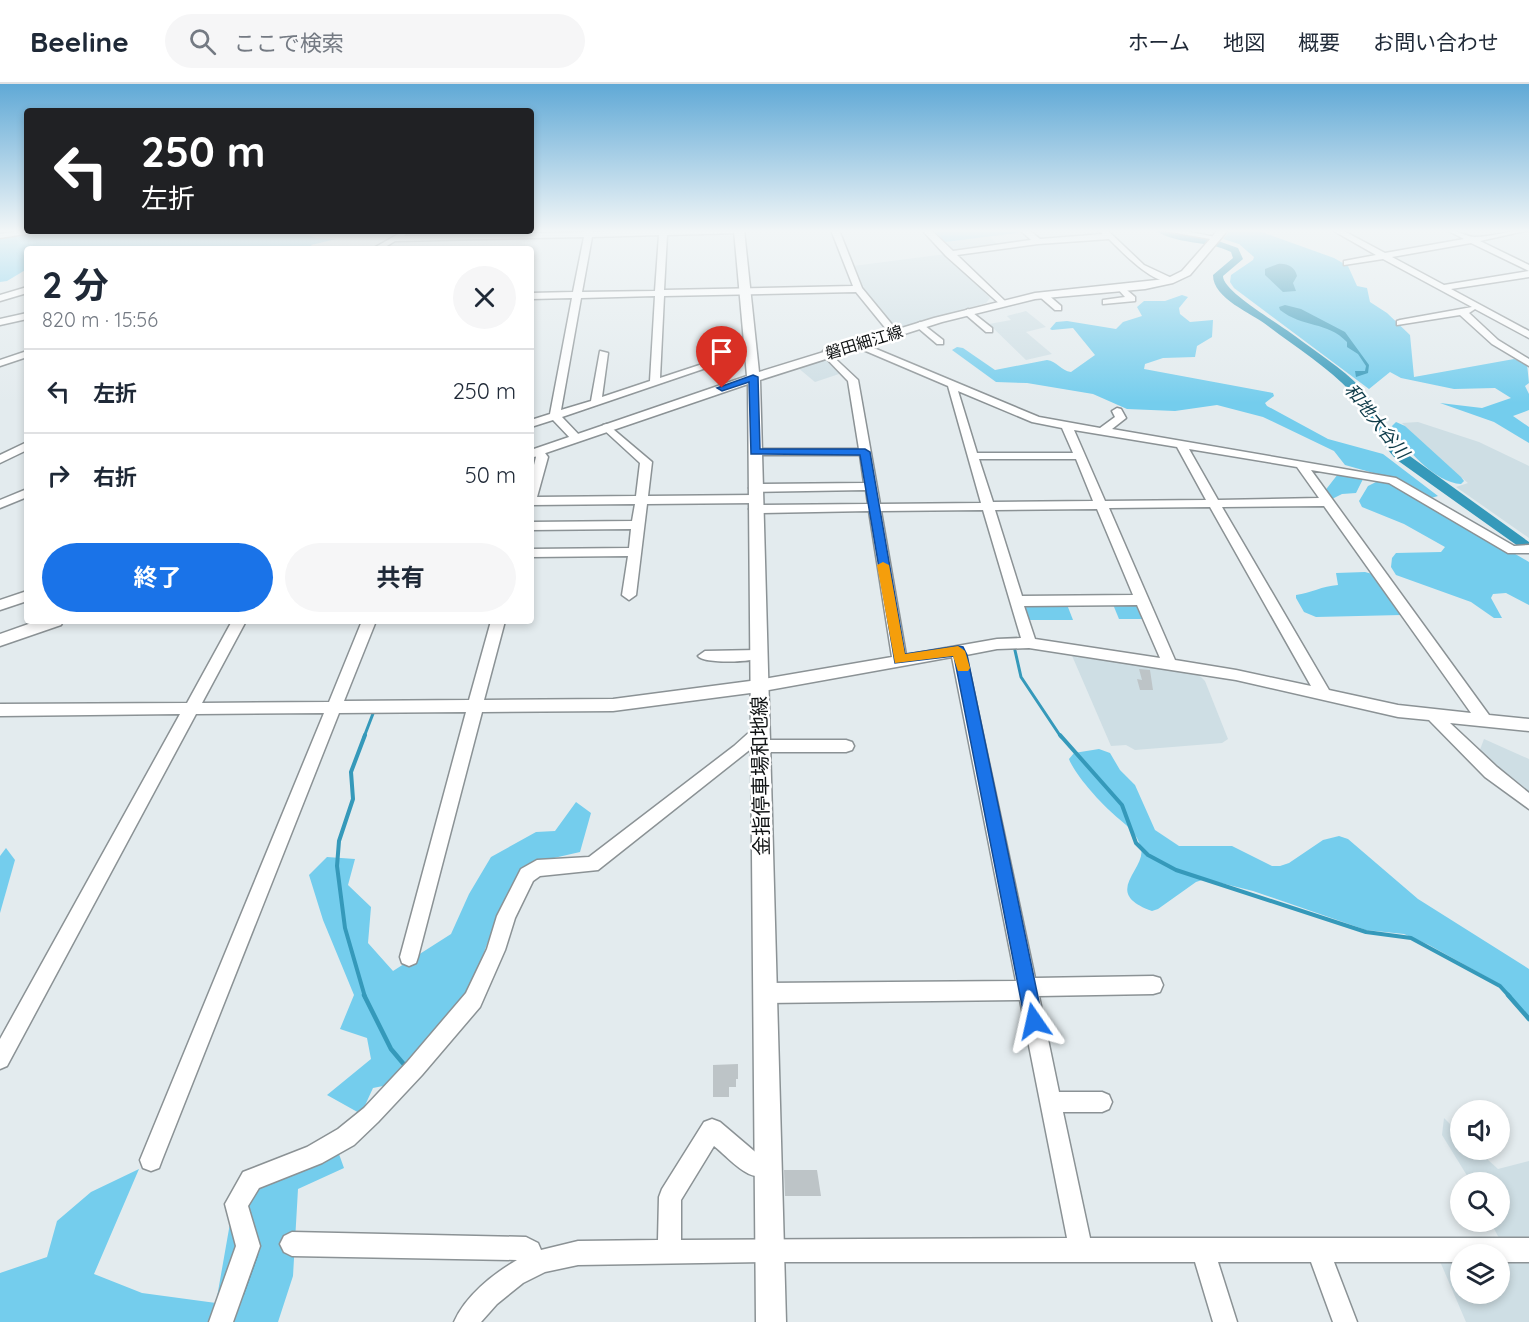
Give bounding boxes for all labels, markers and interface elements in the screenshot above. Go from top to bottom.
search box [165,14,585,68]
text: Beeline [30,24,129,59]
icon: search [186,25,219,58]
text: ここで検索 [234,29,344,57]
text: ホーム [1128,29,1190,55]
text: 地図 [1223,29,1265,55]
text: 概要 [1298,29,1340,55]
text: お問い合わせ [1373,29,1499,55]
text: 250 m [141,125,265,178]
icon: left [42,132,120,210]
text: 左折 [141,181,195,215]
text: 2 分 [42,262,109,307]
button: close [453,266,516,329]
text: 820 m · 15:56 [42,307,158,332]
street label: 磐田細江線 [823,321,905,363]
pin [696,326,747,388]
icon: arrive [705,335,738,368]
icon: left [42,375,75,408]
text: 250 m [453,377,516,405]
text: 左折 [93,379,137,407]
water label: 和地大谷川 [1340,379,1416,465]
icon: right [42,459,75,492]
text: 50 m [465,461,516,489]
text: 右折 [93,463,137,491]
button: 終了 [42,543,273,612]
button: 共有 [285,543,516,612]
street label: 金指停車場和地線 [746,696,774,856]
position arrow [1002,989,1066,1053]
map controls [1450,1100,1510,1304]
button: sound [1450,1100,1510,1160]
button: search [1450,1172,1510,1232]
button: layers [1450,1244,1510,1304]

